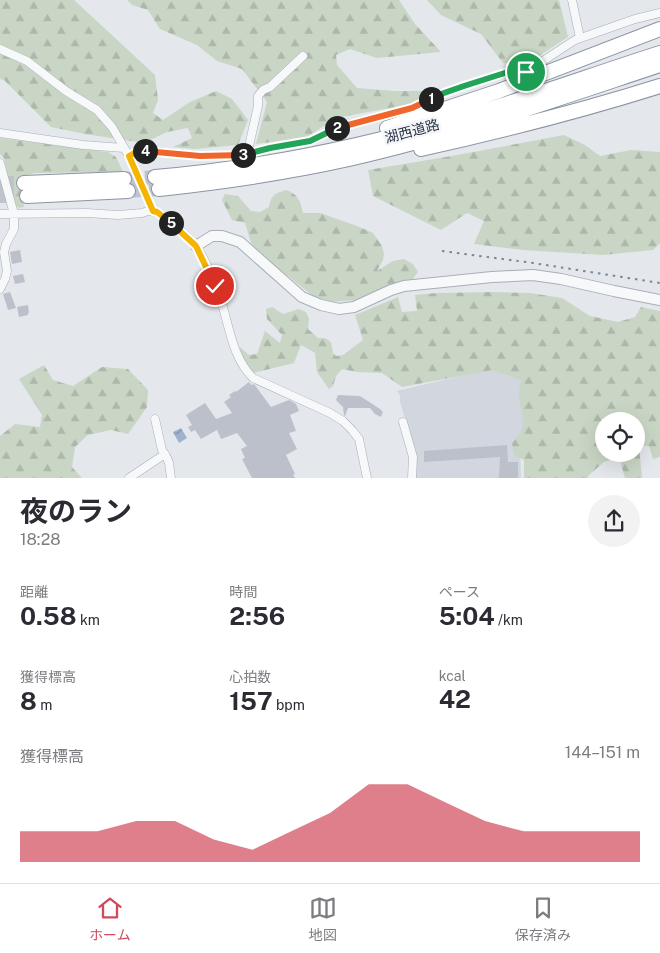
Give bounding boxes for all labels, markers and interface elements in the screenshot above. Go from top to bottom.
pin [505,51,547,93]
icon: arrive [512,58,540,86]
pin: 1 [418,86,444,112]
text: 1 [429,91,435,107]
pin: 2 [324,116,350,140]
street label: 湖西道路 [383,116,441,146]
text: 2 [333,120,342,136]
pin: 4 [132,138,158,164]
pin: 3 [230,142,256,168]
text: 4 [141,143,150,159]
text: 3 [239,147,248,163]
pin: 5 [158,210,184,236]
text: 5 [167,215,176,231]
pin [194,265,236,307]
icon: check [201,272,229,300]
map controls [595,412,645,462]
button: locate [595,412,645,462]
text: 夜のラン [20,494,132,527]
button: share [588,495,640,547]
text: 18:28 [20,530,61,549]
text: 距離 [20,584,48,600]
text: 時間 [229,584,257,600]
text: ペース [439,584,480,600]
text: 0.58 [20,601,77,631]
text: 2:56 [229,601,285,631]
text: 5:04 [439,601,495,631]
text: km [77,612,100,628]
text: /km [495,612,523,628]
text: kcal [439,668,466,684]
text: 獲得標高 [20,669,76,685]
text: 心拍数 [229,669,271,685]
text: 42 [439,684,471,714]
text: 8 [20,686,37,716]
text: 157 [229,686,273,716]
text: m [37,697,52,713]
text: bpm [273,697,305,713]
text: 144–151 m [565,743,640,762]
text: 獲得標高 [20,747,84,766]
tab: ホーム [89,894,131,944]
tab: 地図 [309,894,337,944]
tab: 保存済み [515,894,571,944]

